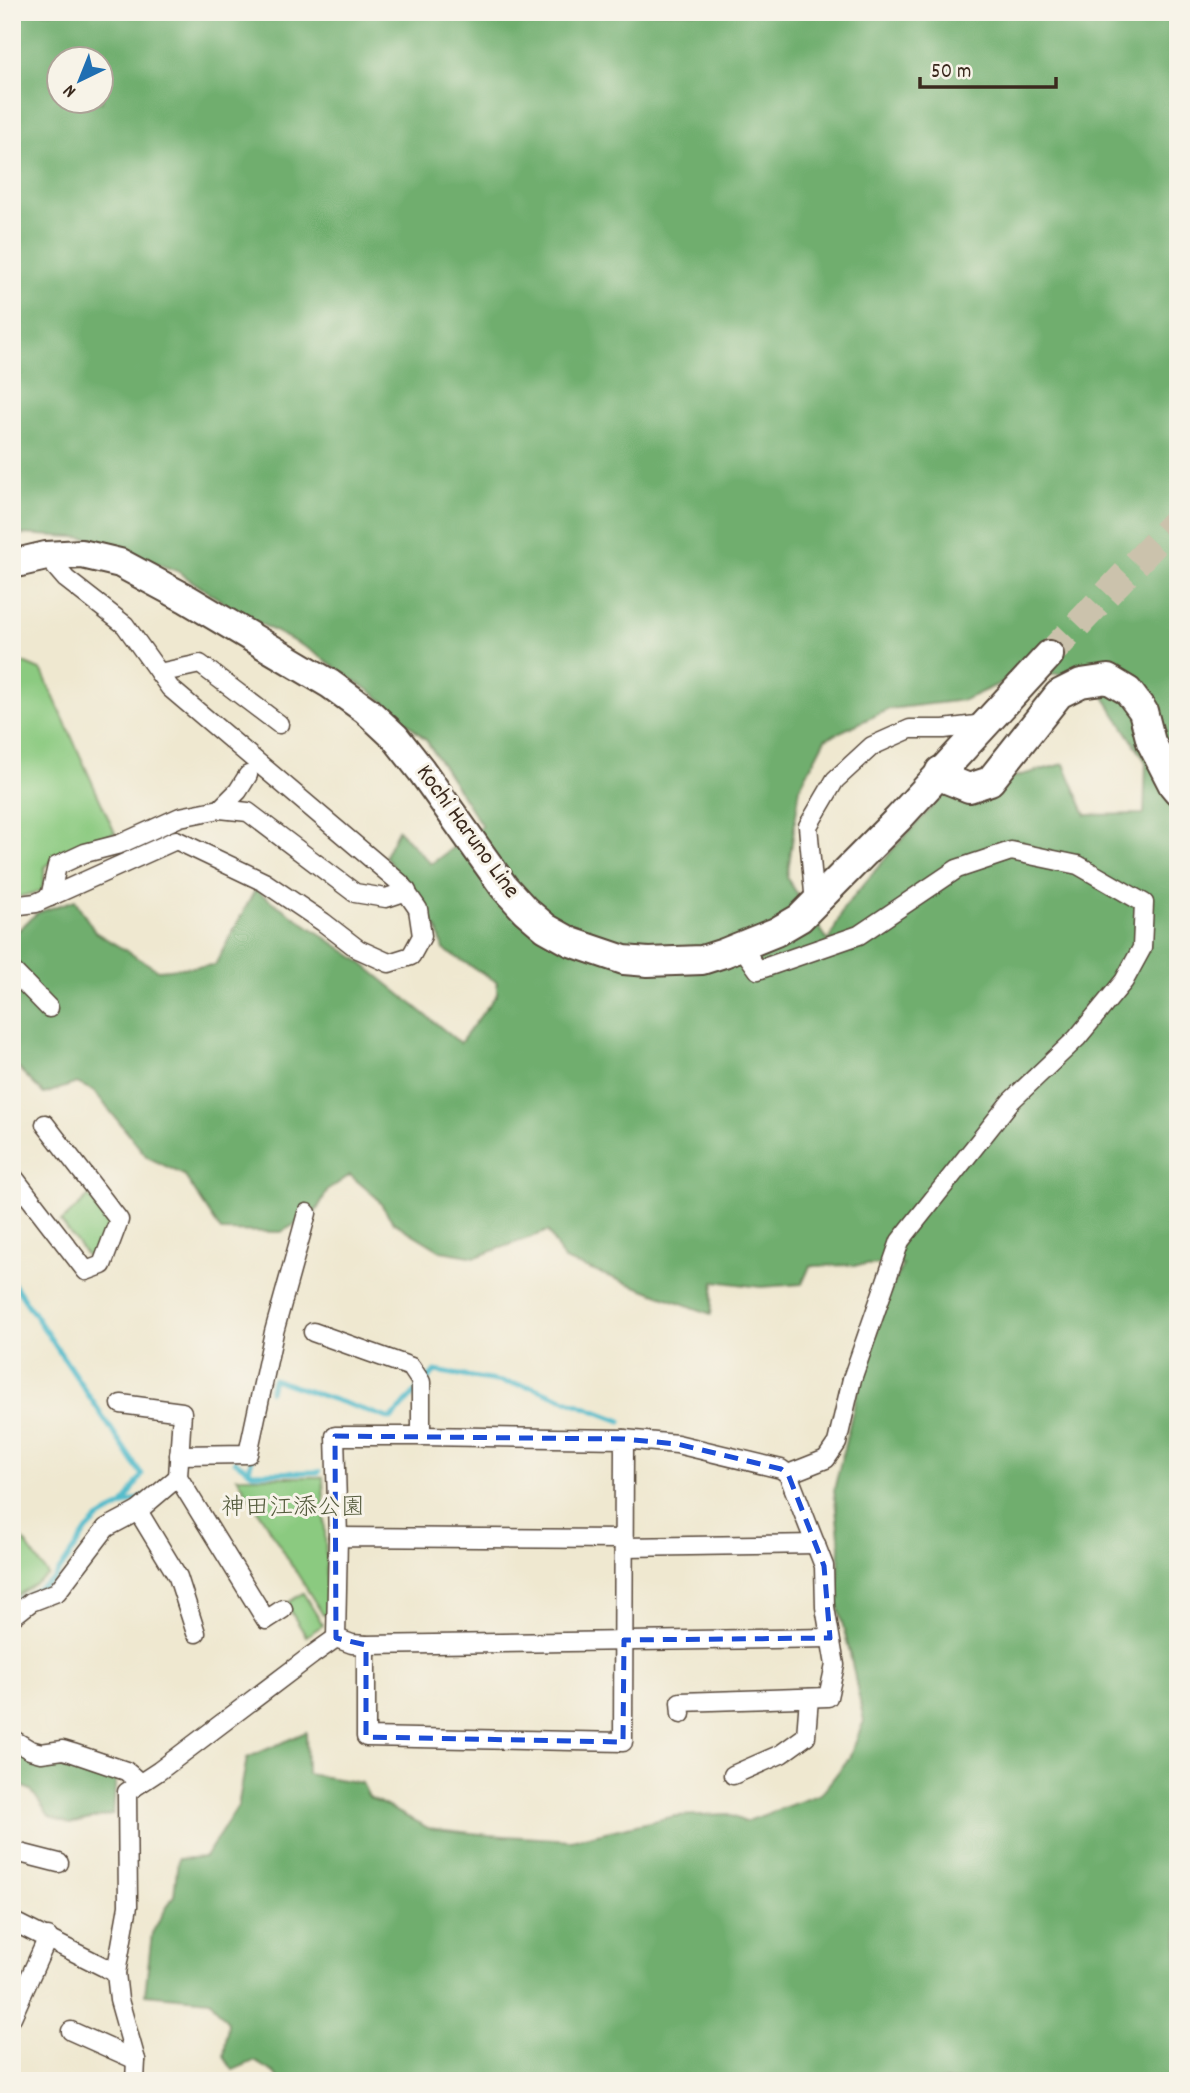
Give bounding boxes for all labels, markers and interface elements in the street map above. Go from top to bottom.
north arrow [46,46,116,116]
scale bar [920,46,1057,90]
text: 50 m [931,58,971,88]
text: N [58,77,83,103]
street label: Kochi Haruno Line [407,758,527,906]
park label: 神田江添公園 [221,1492,365,1526]

